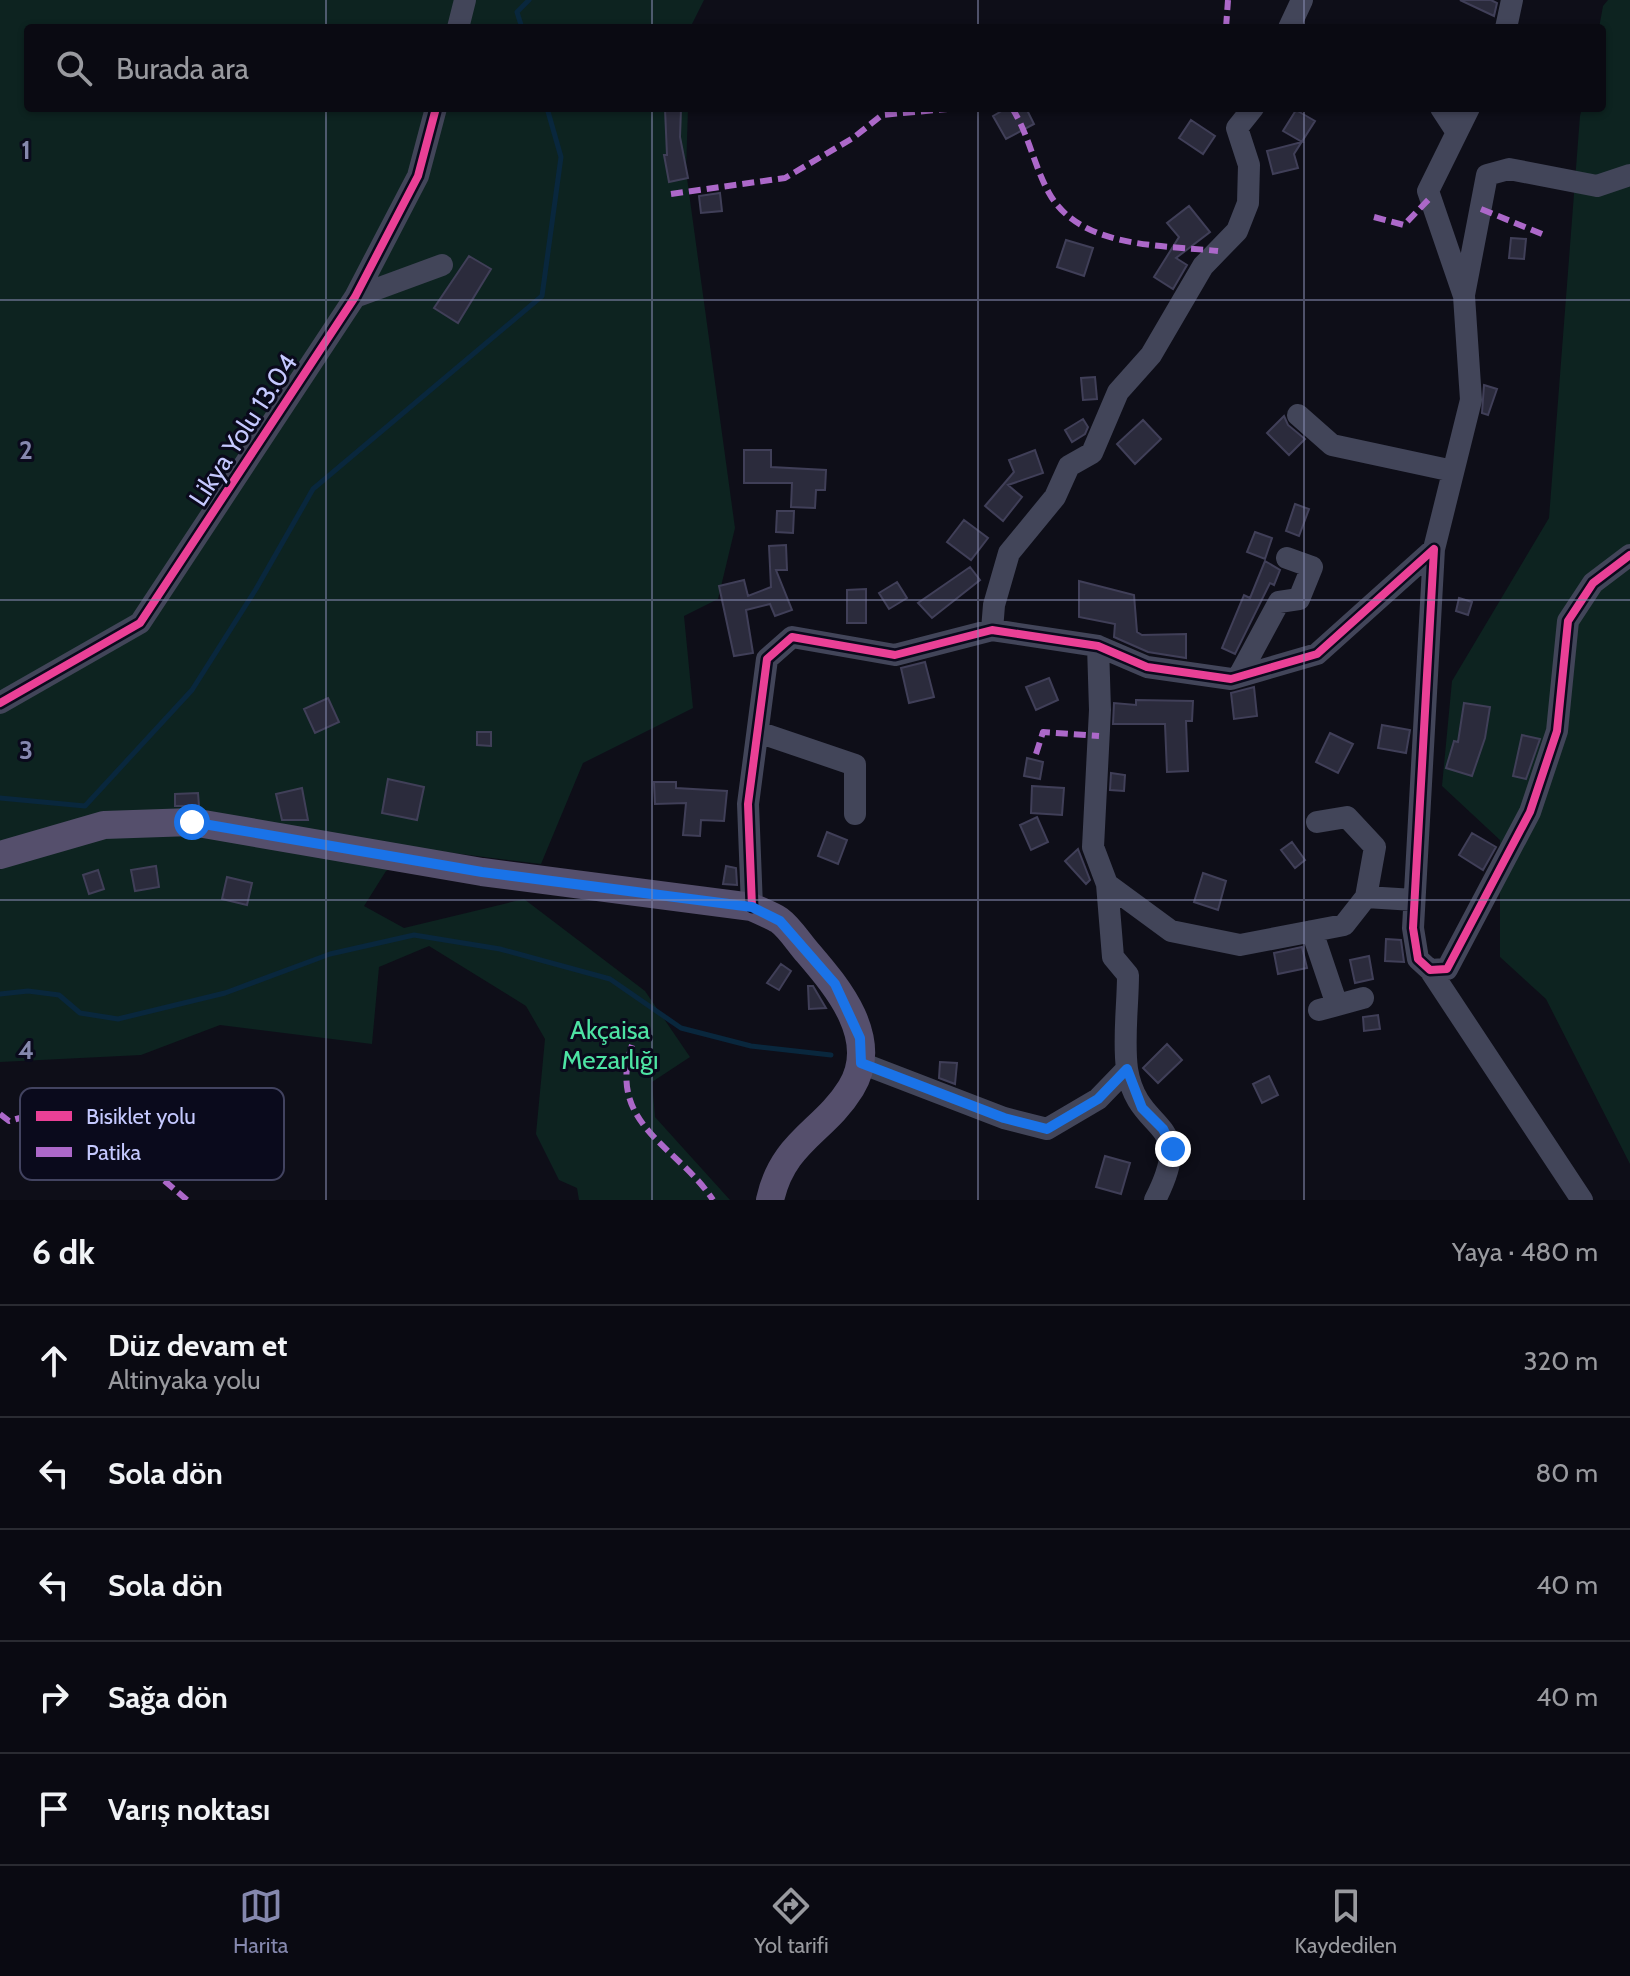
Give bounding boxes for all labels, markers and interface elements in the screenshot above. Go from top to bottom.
search box [24,24,1606,112]
icon: search [52,46,96,90]
text: Burada ara [116,50,249,87]
text: 1 [21,134,31,166]
street label: Likya Yolu 13.04 [182,348,304,512]
text: 2 [19,434,33,466]
text: 3 [19,734,33,766]
route start [174,804,210,840]
park label: Akçaisa Mezarlığı [561,1014,659,1076]
text: 4 [18,1034,34,1066]
legend [20,1088,284,1180]
text: Bisiklet yolu [86,1103,196,1130]
route end [1155,1131,1191,1167]
text: Patika [86,1139,141,1166]
text: 6 dk [32,1231,95,1273]
text: Yaya · 480 m [1452,1236,1598,1268]
text: Düz devam et [108,1327,288,1364]
icon: ahead [32,1339,76,1383]
text: 320 m [1524,1345,1598,1377]
text: Altinyaka yolu [108,1364,261,1396]
icon: left [32,1451,76,1495]
text: Sola dön [108,1455,223,1492]
text: 80 m [1535,1457,1598,1489]
icon: left [32,1563,76,1607]
text: Sola dön [108,1567,223,1604]
text: 40 m [1536,1569,1598,1601]
icon: right [32,1675,76,1719]
text: Sağa dön [108,1679,228,1716]
text: 40 m [1536,1681,1598,1713]
icon: arrive [32,1787,76,1831]
text: Varış noktası [108,1791,270,1828]
tab: Harita [233,1884,288,1959]
tab: Yol tarifi [754,1884,829,1959]
tab: Kaydedilen [1295,1884,1397,1959]

